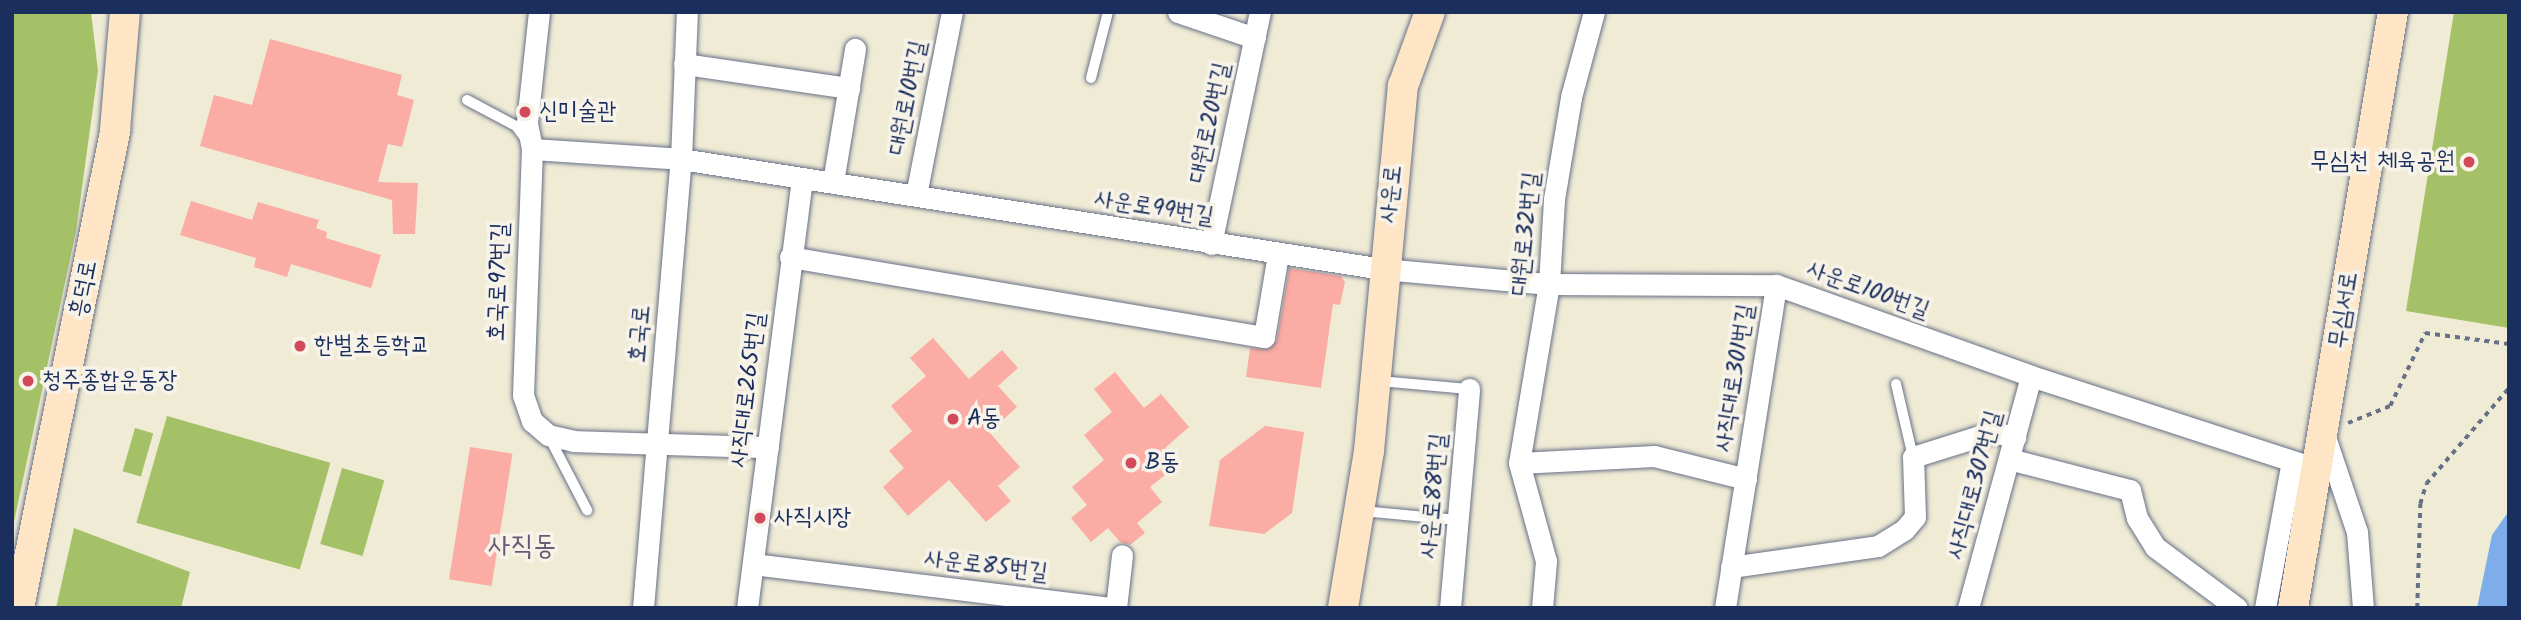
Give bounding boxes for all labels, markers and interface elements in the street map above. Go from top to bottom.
street label: 대원로10번길 [883,38,933,158]
street label: 대원로20번길 [1183,60,1237,186]
place label: 신미술관 [539,98,616,126]
marker: 신미술관 [517,104,533,120]
place label: 무심천 체육공원 [2310,148,2455,176]
marker: 무심천 체육공원 [2461,154,2477,170]
street label: 사운로 [1374,164,1408,224]
street label: 대원로32번길 [1505,171,1547,297]
street label: 사운로99번길 [1092,184,1216,232]
street label: 호국로97번길 [483,222,515,342]
street label: 사운로100번길 [1803,255,1933,325]
street label: 흥덕로 [64,258,104,320]
street label: 무심서로 [2324,270,2364,350]
street label: 사직대로301번길 [1709,302,1761,454]
street label: 호국로 [623,304,657,364]
street label: 사직대로265번길 [724,311,772,469]
place label: 한벌초등학교 [314,332,430,360]
marker: 한벌초등학교 [292,338,308,354]
place label: 청주종합운동장 [42,367,177,395]
marker: 청주종합운동장 [20,373,36,389]
place label: A동 [967,405,1001,433]
street label: 사직대로307번길 [1941,408,2009,562]
marker: A동 [945,411,961,427]
street label: 사운로88번길 [1414,432,1454,560]
place label: B동 [1145,449,1180,477]
marker: B동 [1123,455,1139,471]
place label: 사직시장 [774,504,851,532]
marker: 사직시장 [752,510,768,526]
district label: 사직동 [488,530,556,564]
street label: 사운로85번길 [923,544,1049,588]

